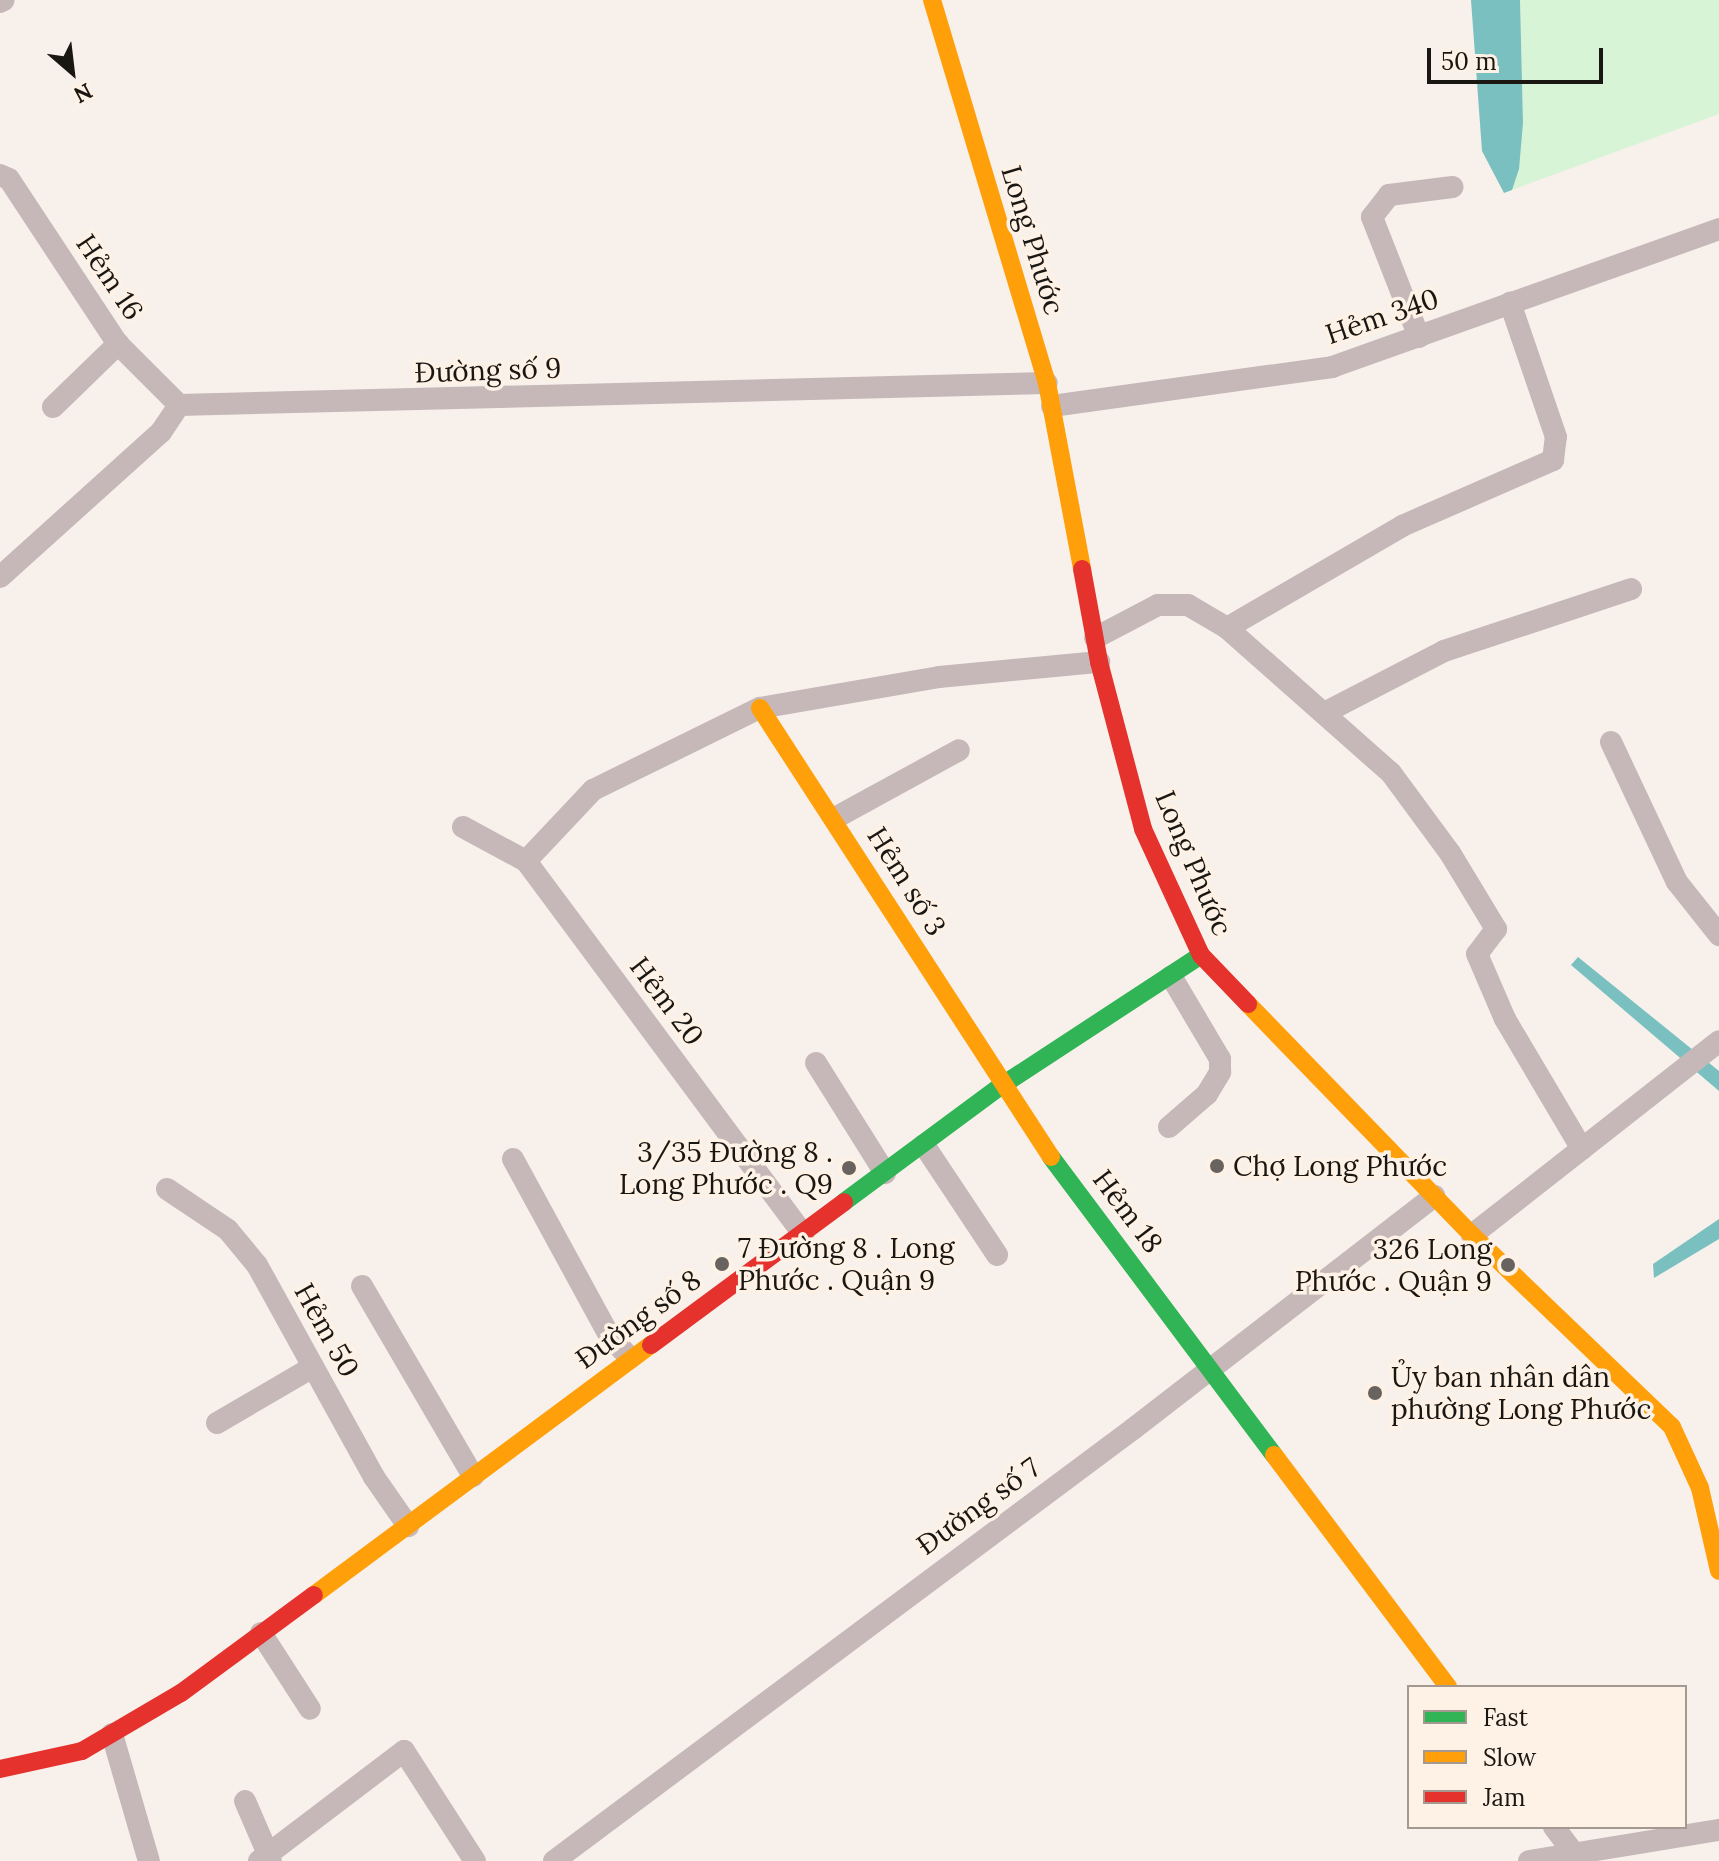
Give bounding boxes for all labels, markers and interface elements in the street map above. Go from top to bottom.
north arrow [32,32,112,112]
scale bar [1431,32,1607,82]
text: 50 m [1441,46,1497,77]
text: N [69,77,97,110]
street label: Long Phước [994,161,1072,319]
street label: Hẻm 16 [69,228,151,326]
street label: Hẻm 340 [1321,281,1443,351]
street label: Đường số 9 [414,351,562,389]
street label: Long Phước [1148,786,1240,940]
street label: Hẻm số 3 [861,820,953,942]
street label: Hẻm 20 [623,950,711,1052]
place label: 3/35 Đường 8 . Long Phước . Q9 [619,1135,833,1201]
place label: Chợ Long Phước [1233,1149,1447,1183]
marker: Chợ Long Phước [1208,1157,1226,1175]
marker: 3/35 Đường 8 . Long Phước . Q9 [840,1159,858,1177]
street label: Hẻm 18 [1086,1163,1170,1259]
place label: 7 Đường 8 . Long Phước . Quận 9 [738,1231,954,1297]
place label: 326 Long Phước . Quận 9 [1295,1232,1492,1298]
marker: 7 Đường 8 . Long Phước . Quận 9 [713,1255,731,1273]
marker: 326 Long Phước . Quận 9 [1499,1256,1517,1274]
street label: Đường số 8 [569,1262,707,1376]
street label: Hẻm 50 [288,1277,366,1383]
place label: Ủy ban nhân dân phường Long Phước [1391,1360,1651,1426]
marker: Ủy ban nhân dân phường Long Phước [1366,1384,1384,1402]
street label: Đường số 7 [910,1450,1046,1562]
legend [1407,1685,1687,1829]
text: Fast [1483,1702,1528,1733]
text: Slow [1483,1742,1536,1773]
text: Jam [1483,1782,1525,1813]

